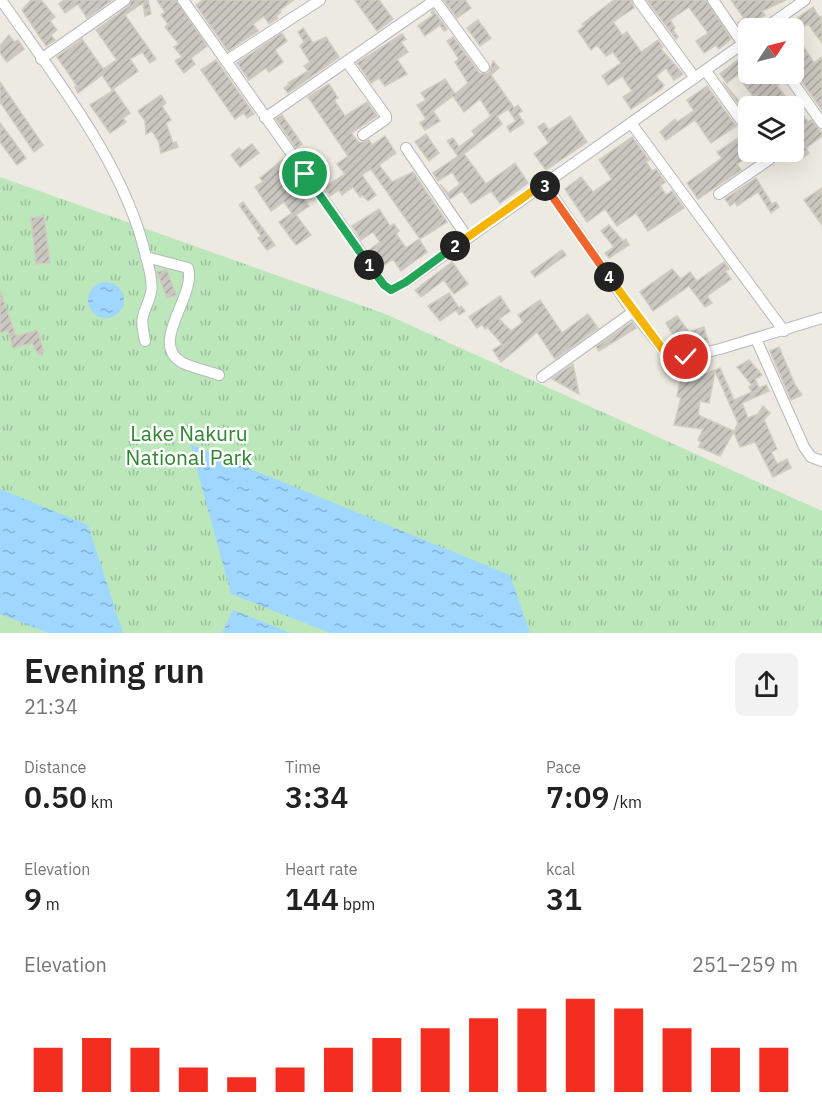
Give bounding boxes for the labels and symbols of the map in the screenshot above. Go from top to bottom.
north arrow [738,18,804,84]
pin [279,148,330,199]
pin: 3 [530,171,560,201]
pin: 2 [440,231,470,261]
pin: 1 [354,250,384,280]
pin: 4 [594,262,624,292]
pin [660,331,711,382]
park label: Lake Nakuru National Park [126,419,252,471]

